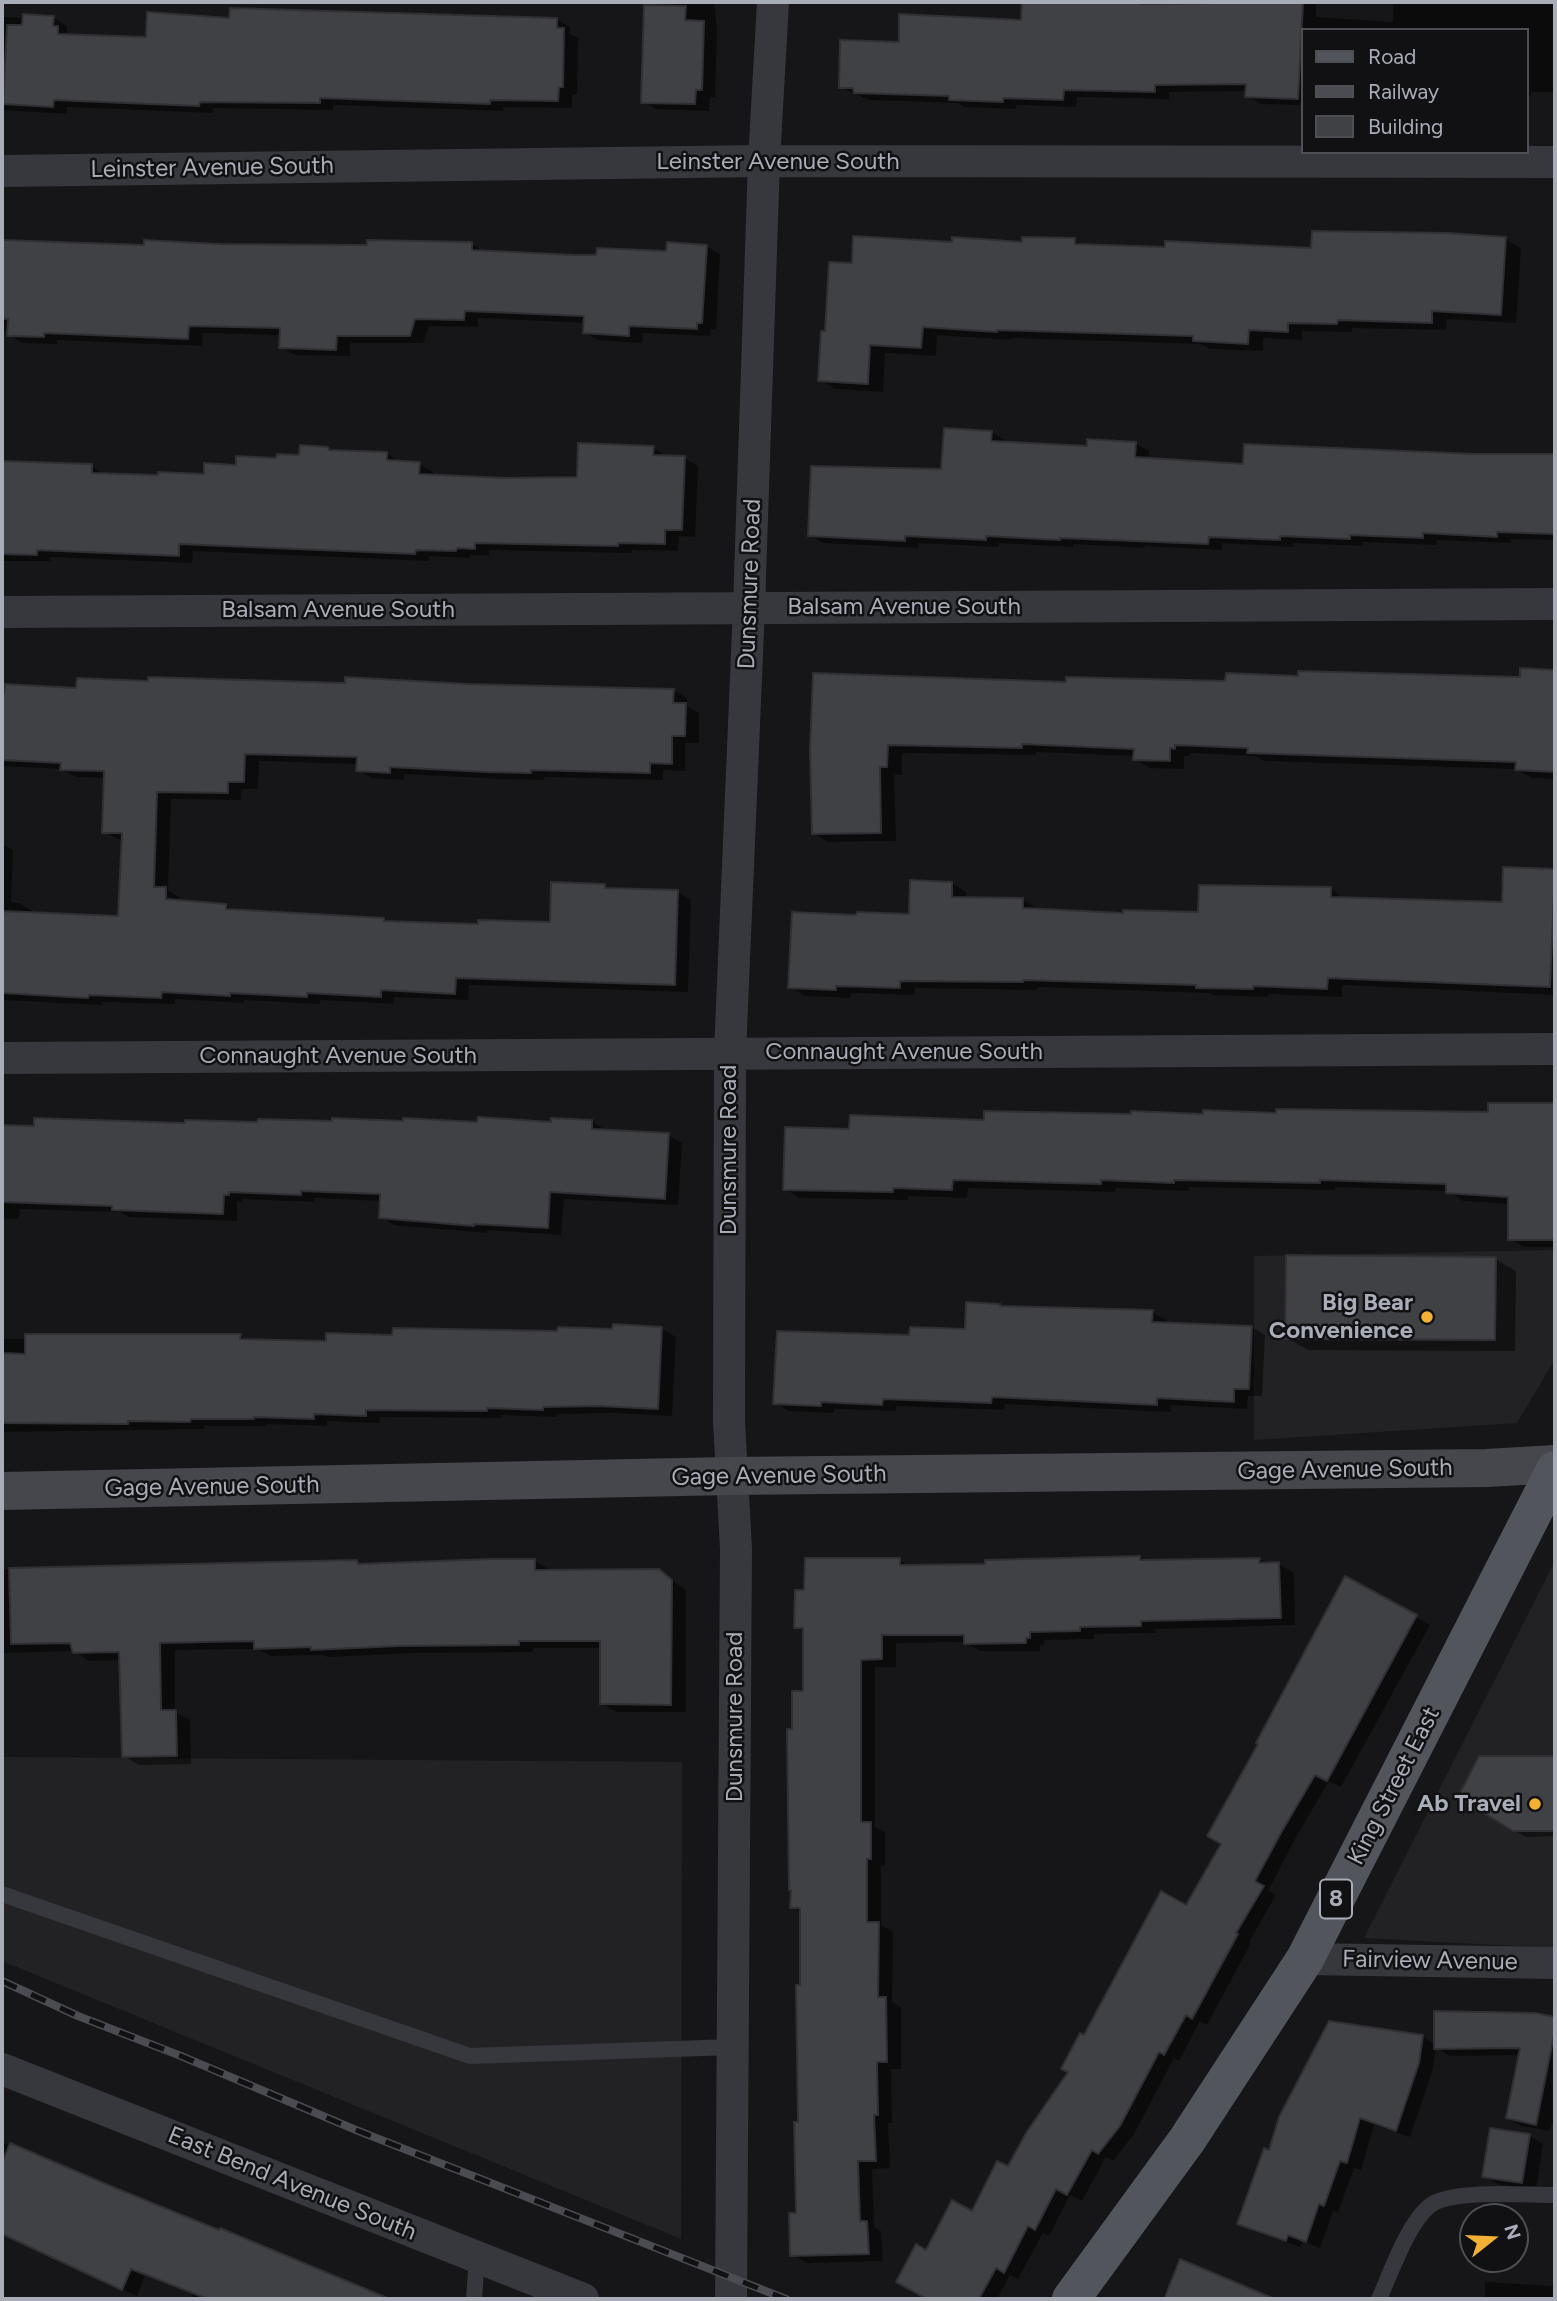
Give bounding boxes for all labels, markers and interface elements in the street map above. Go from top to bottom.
legend [1302,28,1529,154]
text: Road [1368,44,1416,69]
text: Railway [1368,79,1439,104]
text: Building [1368,114,1443,139]
street label: Leinster Avenue South [656,148,900,176]
street label: Leinster Avenue South [90,151,334,185]
street label: Dunsmure Road [733,498,767,670]
street label: Balsam Avenue South [787,593,1021,621]
street label: Balsam Avenue South [221,596,455,624]
street label: Connaught Avenue South [765,1038,1043,1066]
street label: Connaught Avenue South [199,1042,477,1070]
street label: Dunsmure Road [715,1065,743,1235]
place label: Big Bear Convenience [1269,1289,1413,1345]
marker: Big Bear Convenience [1419,1309,1435,1325]
street label: Gage Avenue South [1237,1454,1453,1486]
street label: Gage Avenue South [671,1460,887,1492]
street label: Gage Avenue South [104,1471,320,1503]
street label: Dunsmure Road [721,1632,749,1802]
street label: King Street East [1342,1702,1446,1870]
place label: Ab Travel [1417,1790,1521,1818]
marker: Ab Travel [1527,1796,1543,1812]
road number: 8 [1320,1880,1352,1918]
street label: Fairview Avenue [1342,1945,1518,1977]
street label: East Bend Avenue South [164,2121,420,2247]
north arrow [1459,2203,1529,2273]
text: N [1499,2221,1526,2243]

